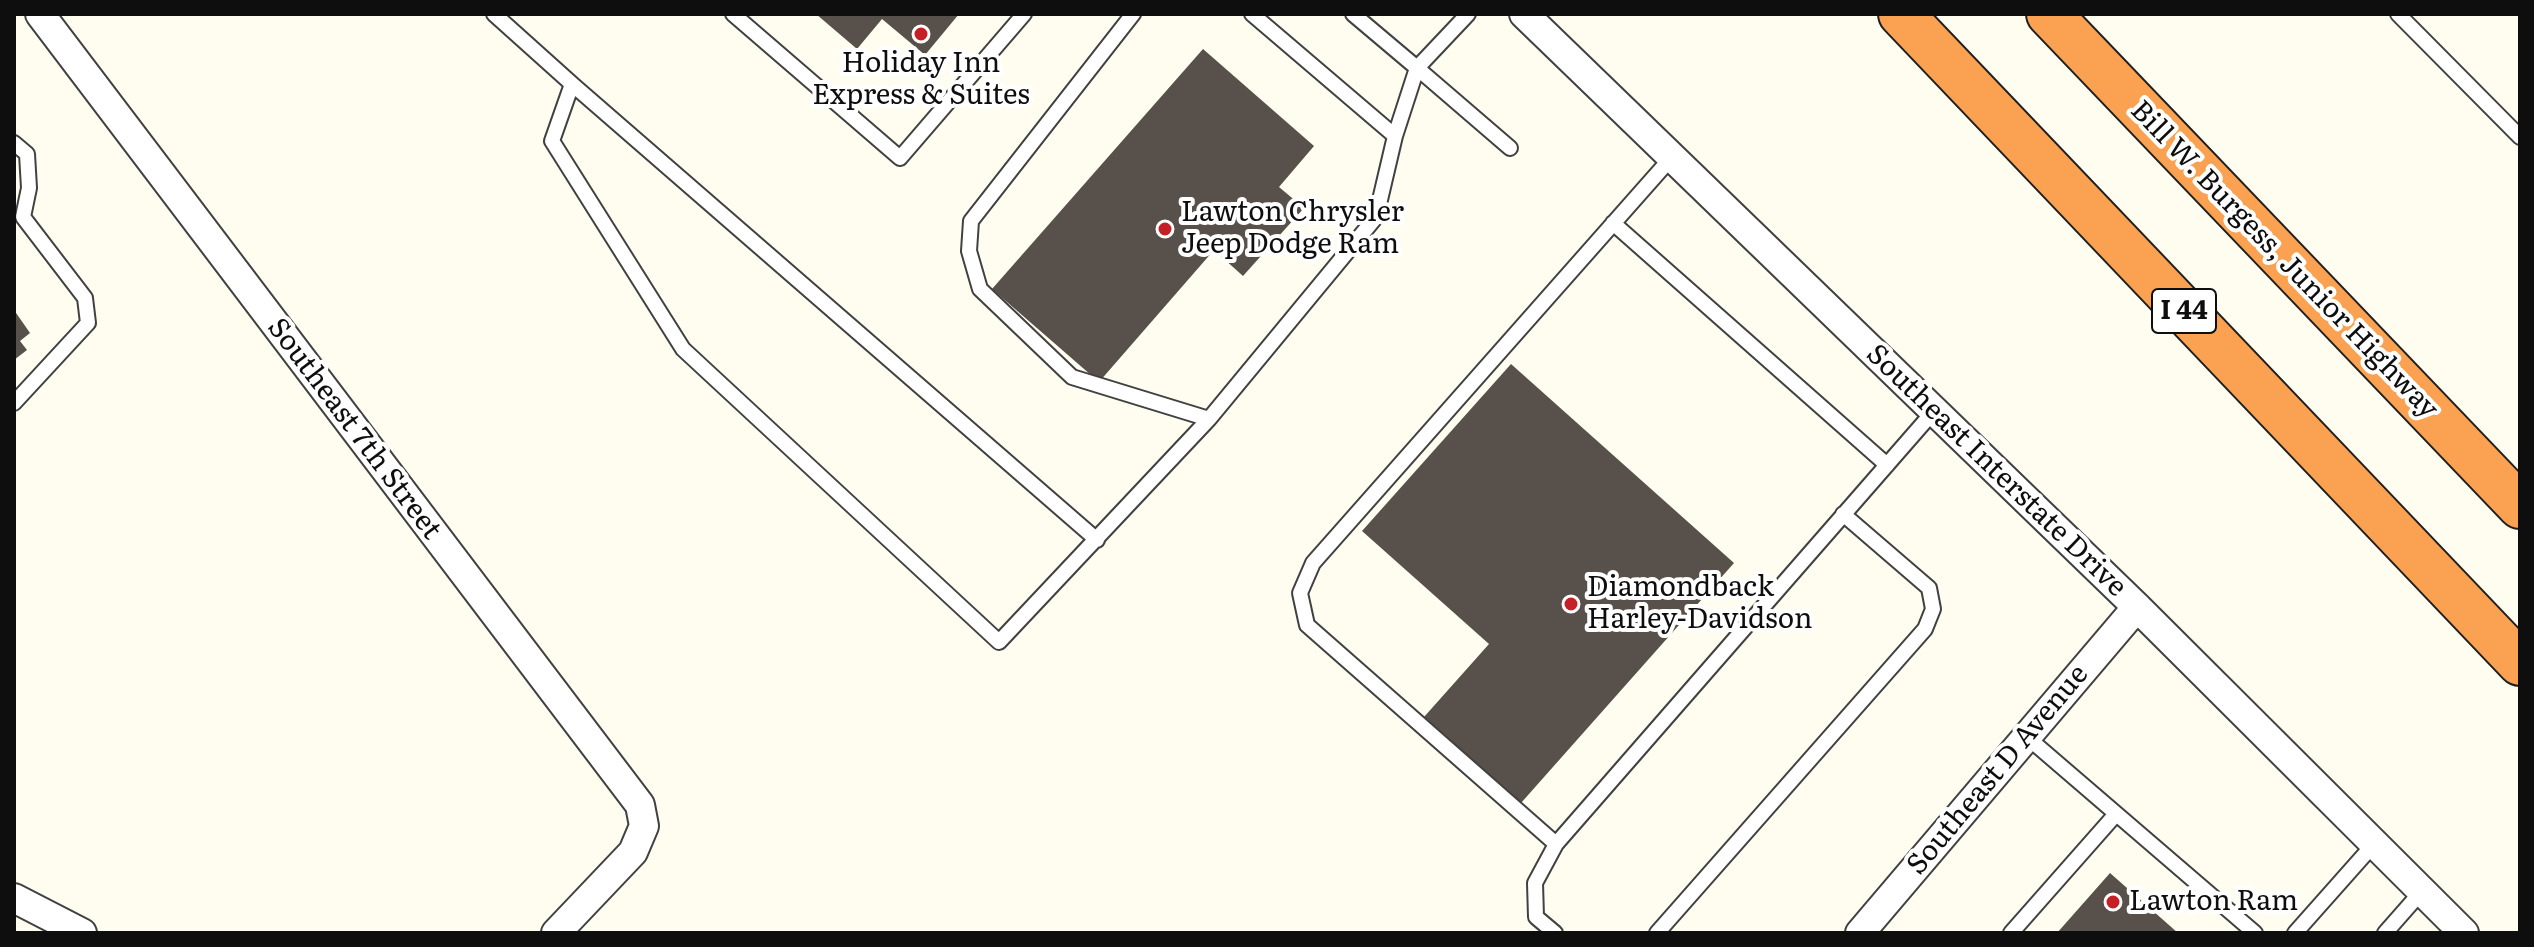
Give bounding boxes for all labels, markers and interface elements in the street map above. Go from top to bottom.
marker: Holiday Inn Express & Suites [912,25,930,43]
place label: Holiday Inn Express & Suites [812,47,1030,113]
street label: Bill W. Burgess, Junior Highway [2123,94,2445,426]
place label: Lawton Chrysler Jeep Dodge Ram [1181,196,1404,262]
marker: Lawton Chrysler Jeep Dodge Ram [1156,220,1174,238]
road number: I 44 [2152,289,2216,333]
street label: Southeast 7th Street [260,312,448,546]
street label: Southeast Interstate Drive [1859,338,2133,604]
place label: Diamondback Harley-Davidson [1587,571,1812,637]
marker: Diamondback Harley-Davidson [1562,595,1580,613]
street label: Southeast D Avenue [1900,658,2096,882]
place label: Lawton Ram [2129,885,2298,919]
marker: Lawton Ram [2104,893,2122,911]

